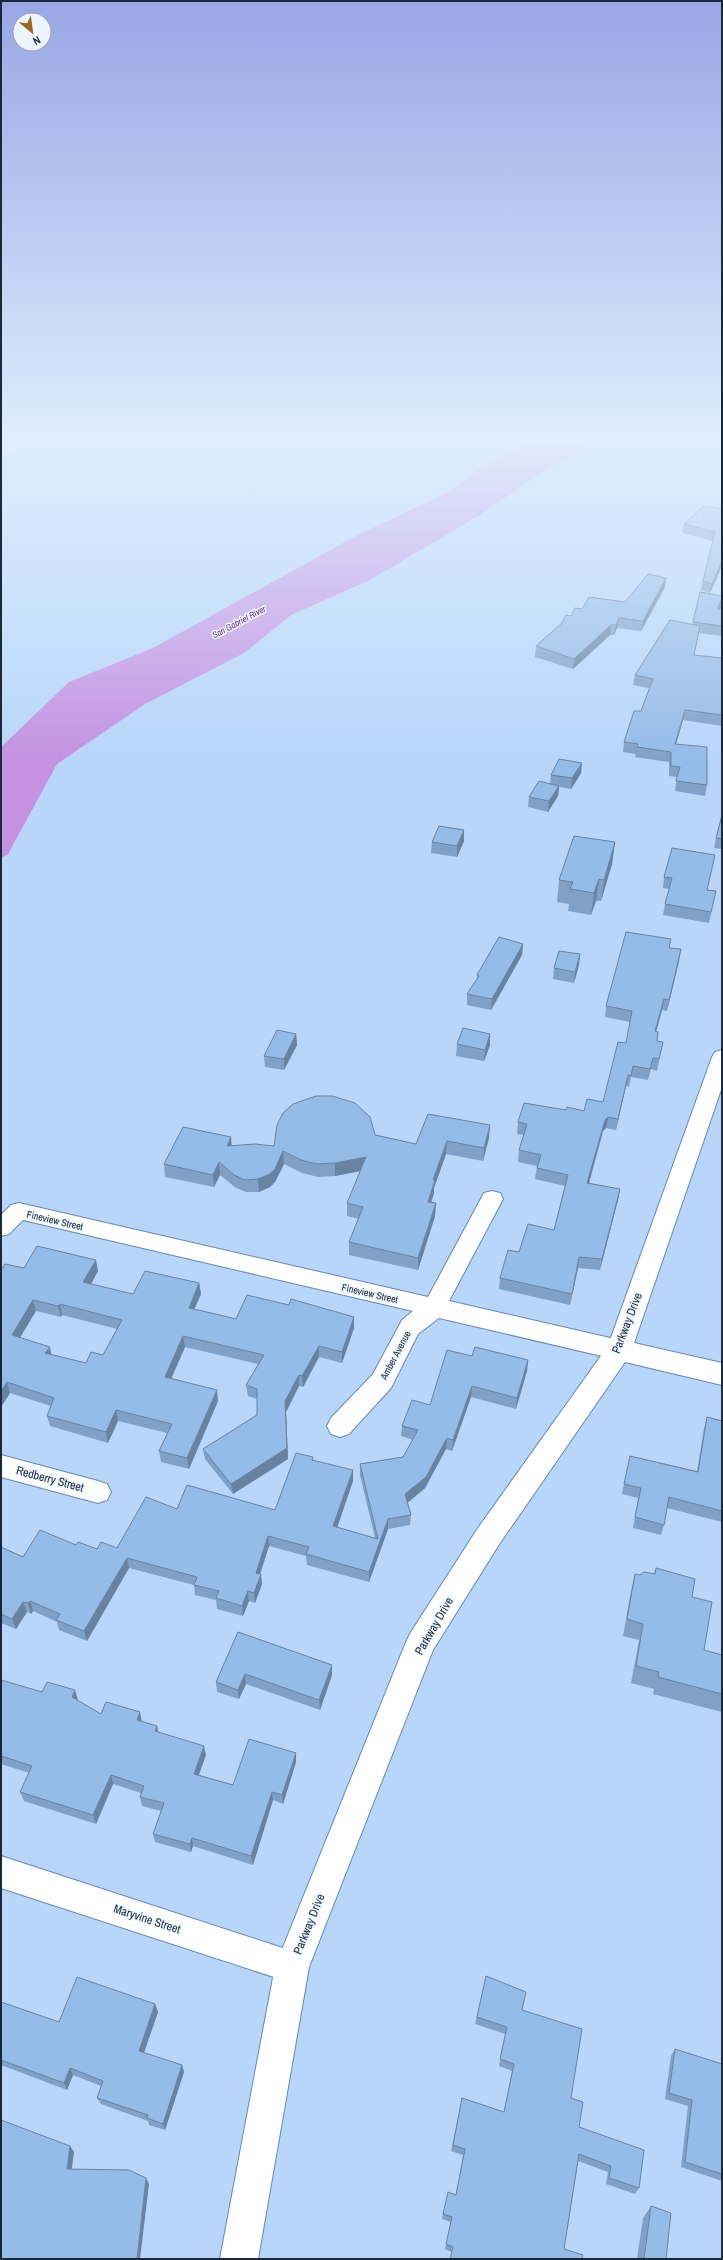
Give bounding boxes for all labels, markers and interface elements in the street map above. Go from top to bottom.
north arrow [12,12,52,52]
text: N [31,33,43,48]
water label: San Gabriel River [210,603,268,641]
street label: Fineview Street [25,1208,85,1233]
street label: Fineview Street [340,1281,400,1306]
street label: Parkway Drive [608,1290,646,1356]
street label: Amber Avenue [377,1328,414,1383]
street label: Redberry Street [14,1462,86,1496]
street label: Parkway Drive [411,1594,457,1658]
street label: Parkway Drive [290,1891,328,1957]
street label: Maryvine Street [111,1901,183,1937]

